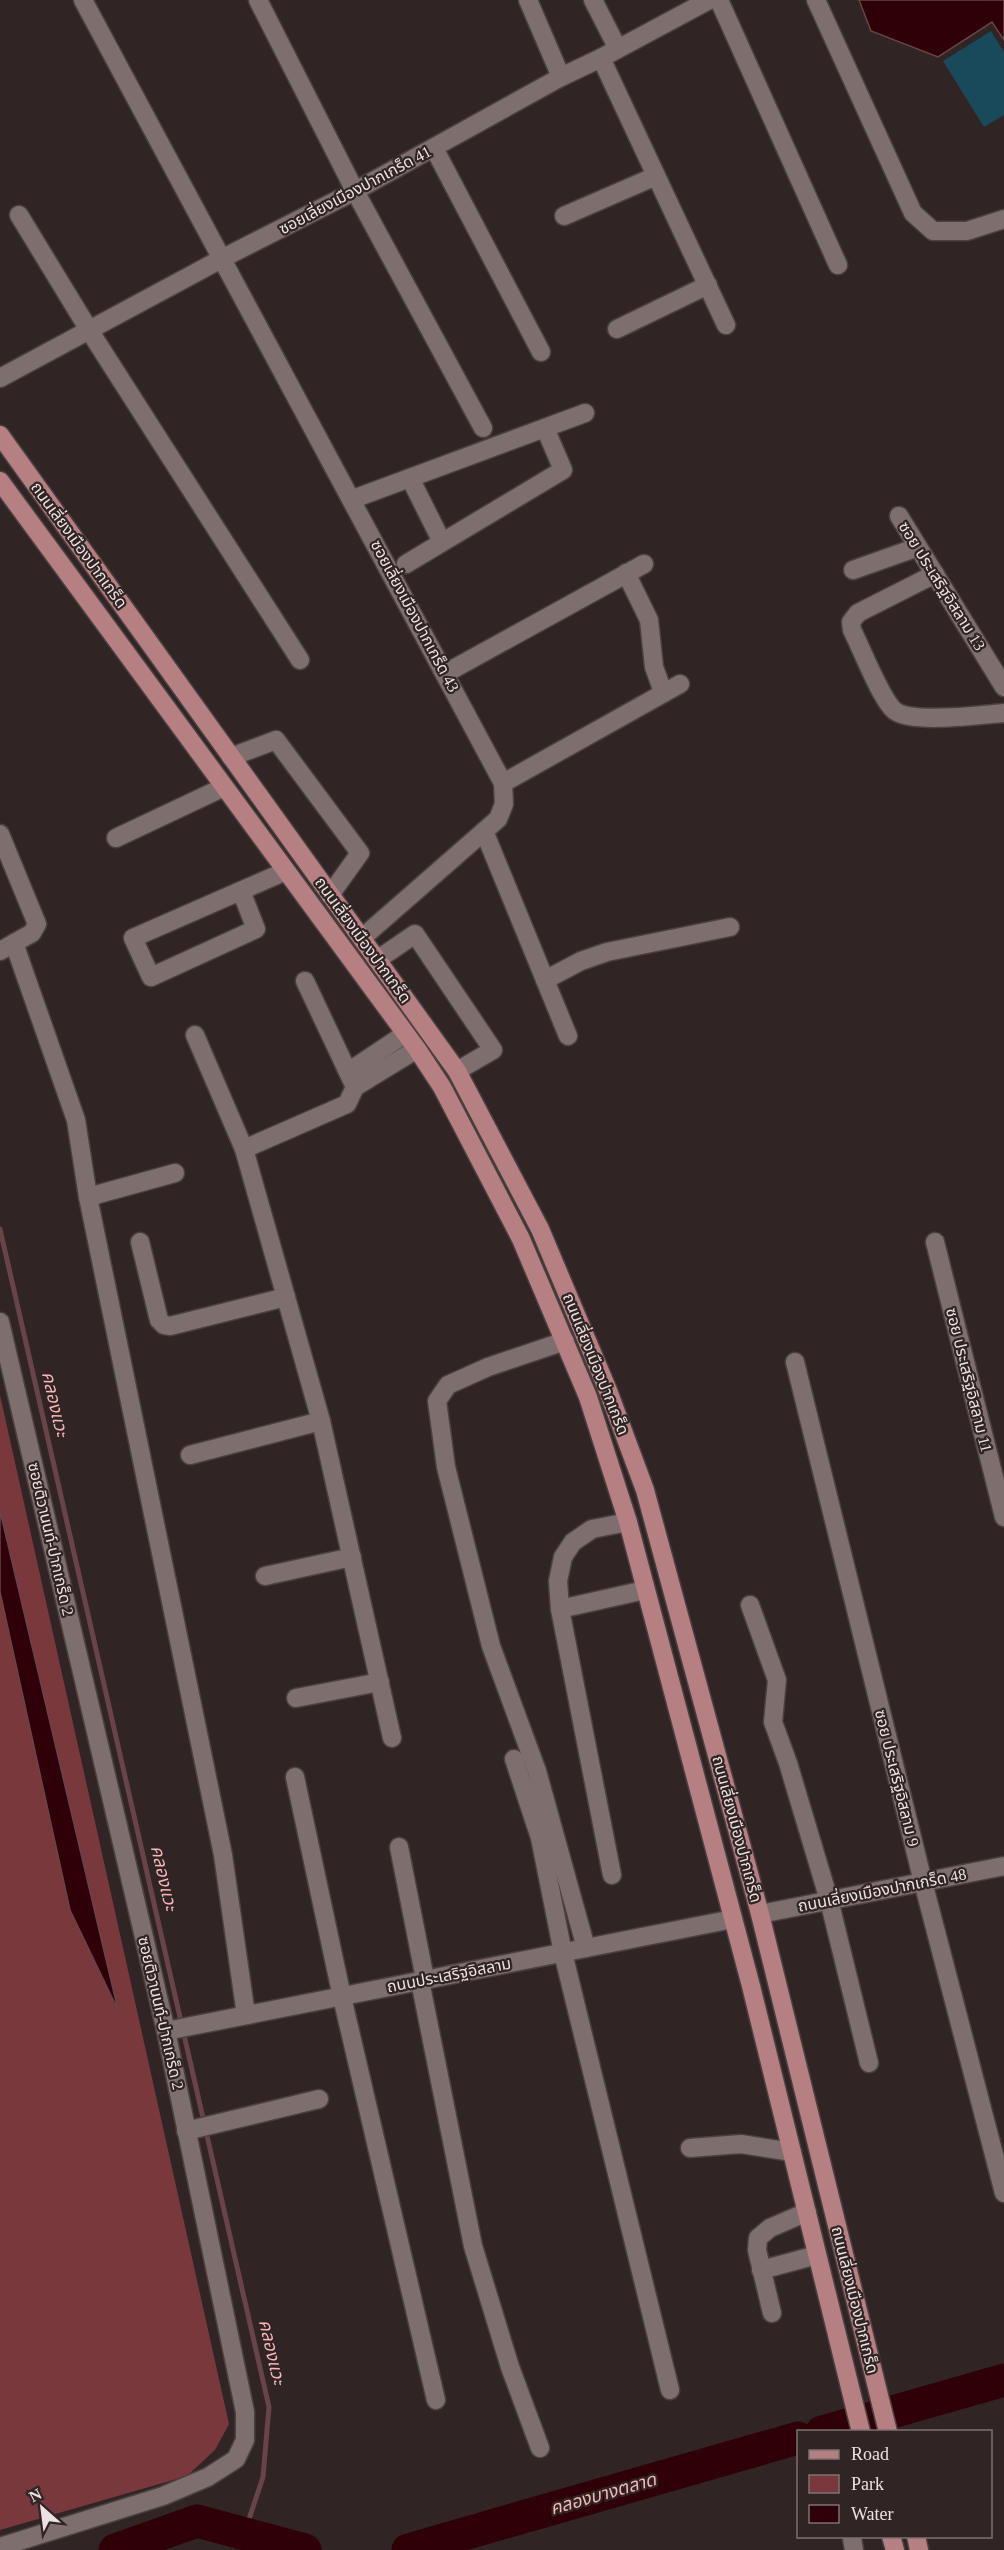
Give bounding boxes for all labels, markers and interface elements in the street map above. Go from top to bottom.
street label: ซอยเลี่ยงเมืองปากเกร็ด 41 [275,140,434,237]
street label: ถนนเลี่ยงเมืองปากเกร็ด [28,477,133,611]
street label: ซอย ประเสริฐอิสลาม 13 [895,519,989,653]
street label: ซอยเลี่ยงเมืองปากเกร็ด 43 [368,536,465,695]
street label: ถนนเลี่ยงเมืองปากเกร็ด [312,872,417,1006]
street label: ถนนเลี่ยงเมืองปากเกร็ด [560,1290,635,1437]
street label: ซอย ประเสริฐอิสลาม 11 [943,1306,995,1454]
water label: คลองแวะ [38,1369,73,1440]
street label: ซอยติวานนท์-ปากเกร็ด 2 [25,1461,77,1617]
street label: ซอย ประเสริฐอิสลาม 9 [872,1708,922,1848]
street label: ถนนเลี่ยงเมืองปากเกร็ด [709,1753,768,1904]
water label: คลองแวะ [147,1843,182,1914]
street label: ถนนเลี่ยงเมืองปากเกร็ด 48 [796,1862,968,1915]
street label: ซอยติวานนท์-ปากเกร็ด 2 [135,1935,187,2091]
street label: ถนนประเสริฐอิสลาม [385,1955,513,1995]
street label: ถนนเลี่ยงเมืองปากเกร็ด [828,2224,884,2375]
water label: คลองแวะ [255,2317,290,2388]
legend [797,2430,992,2538]
text: Road [851,2444,889,2464]
water label: คลองบางตลาด [548,2469,659,2519]
text: Park [851,2474,884,2494]
north arrow [12,2478,72,2538]
text: N [26,2485,45,2505]
text: Water [851,2504,894,2524]

